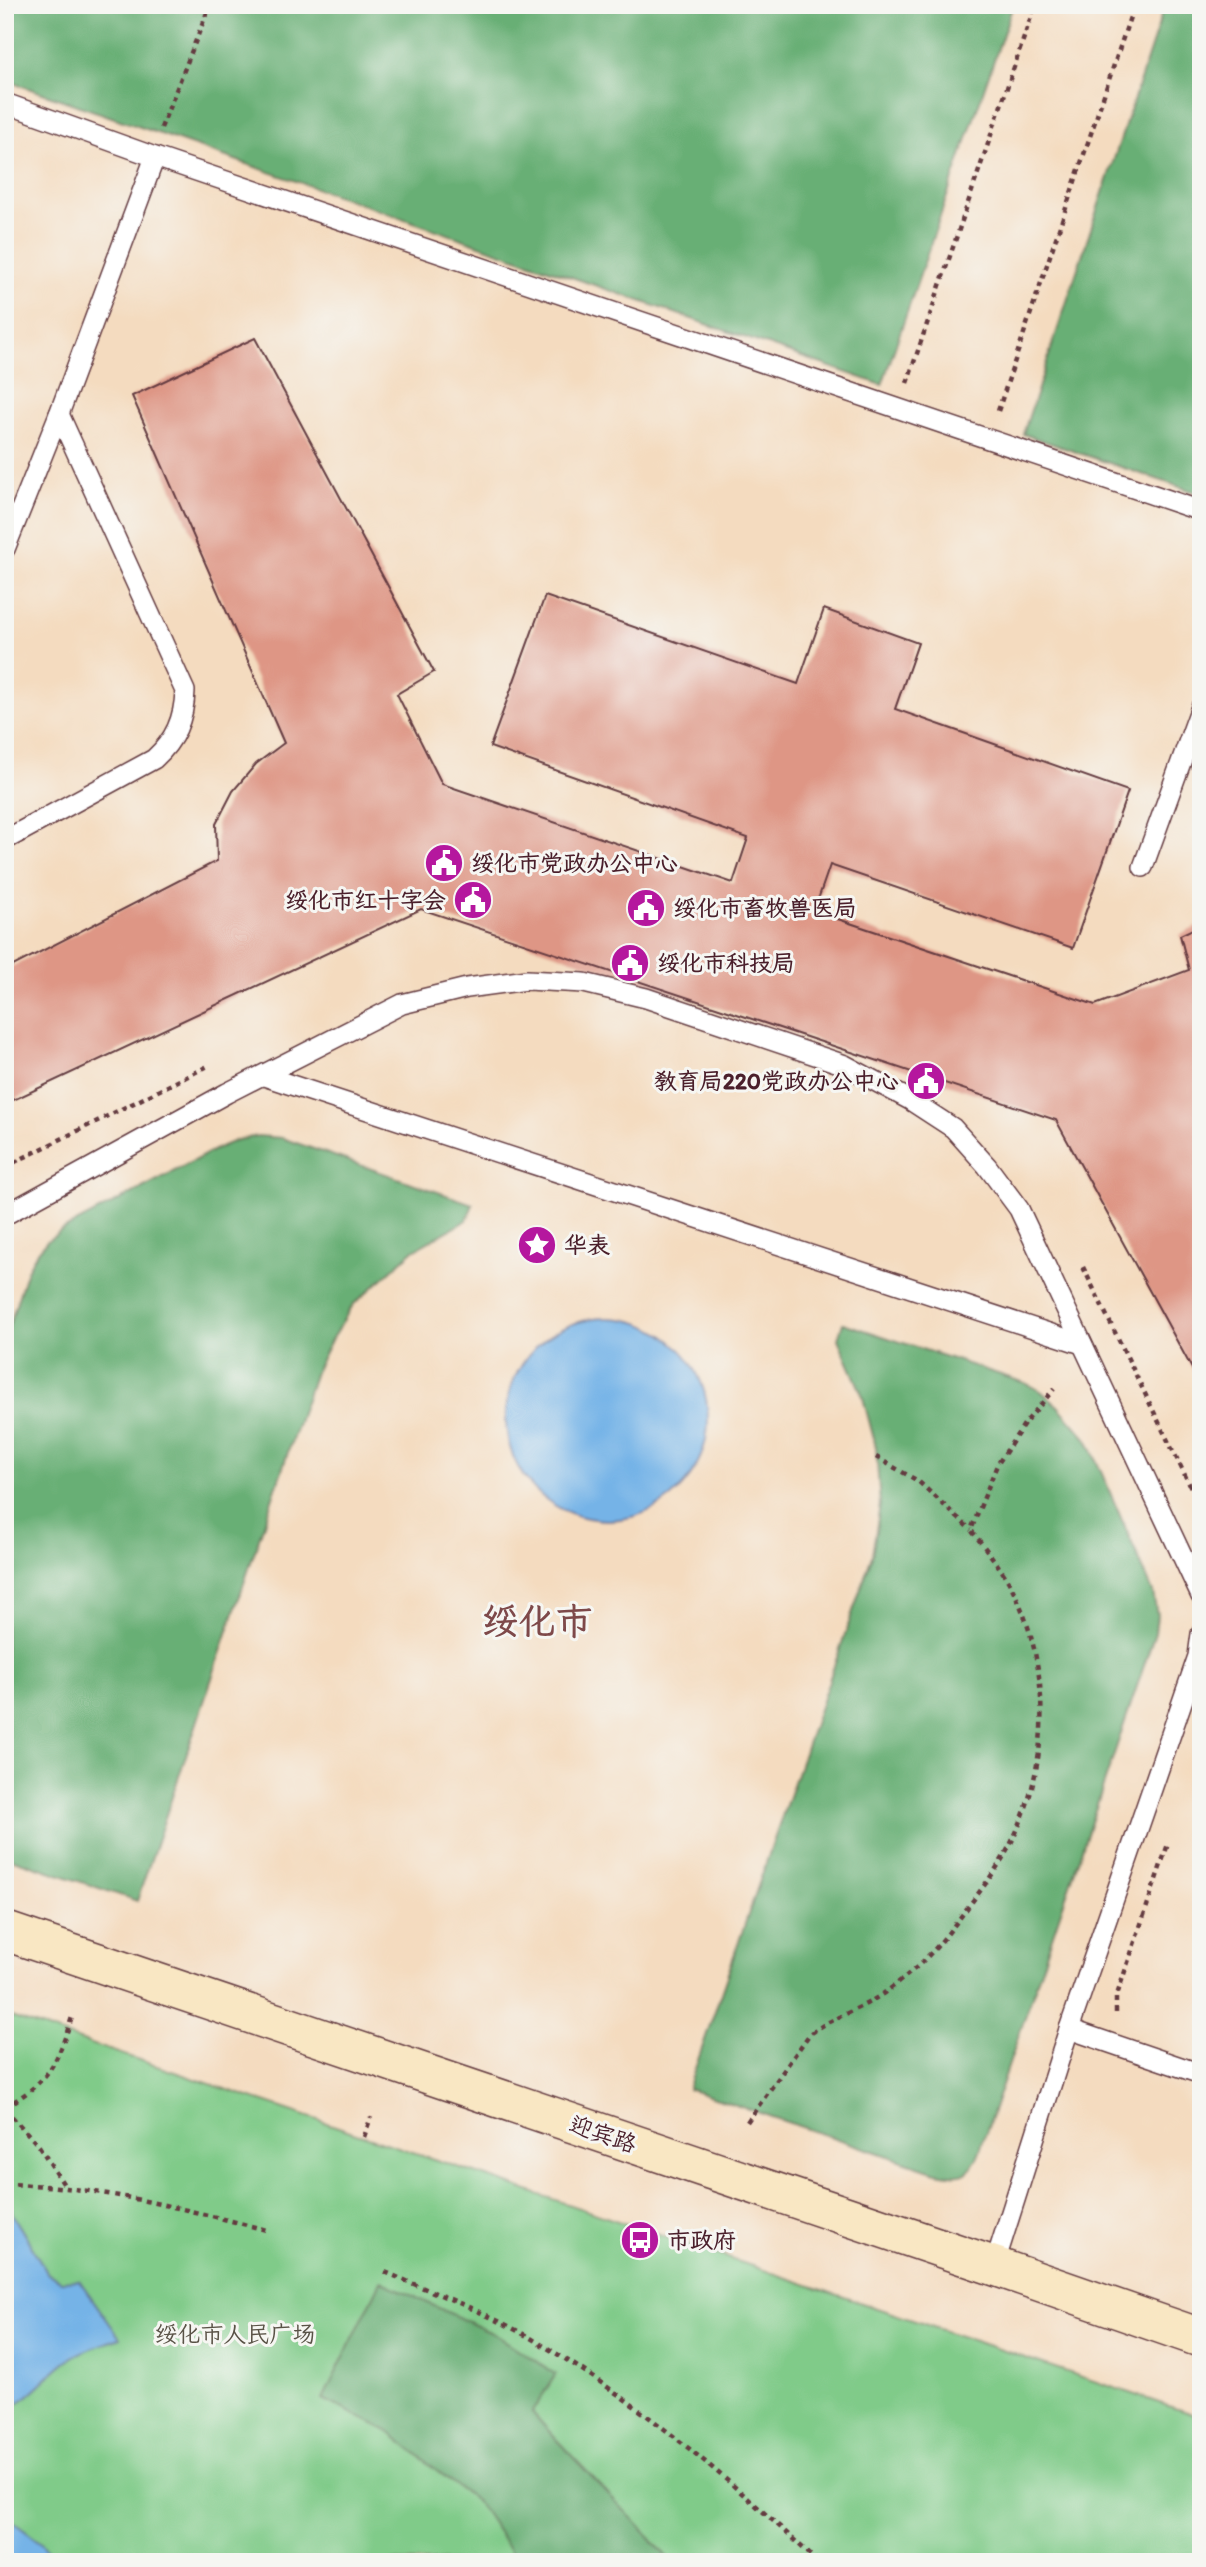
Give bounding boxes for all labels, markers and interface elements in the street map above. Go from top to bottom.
public building icon: 绥化市党政办公中心 [423,842,465,884]
place label: 绥化市党政办公中心 [471,849,678,877]
public building icon: 绥化市红十字会 [452,879,494,921]
place label: 绥化市红十字会 [285,886,446,914]
public building icon: 绥化市畜牧兽医局 [625,887,667,929]
place label: 绥化市畜牧兽医局 [673,894,857,922]
public building icon: 绥化市科技局 [609,942,651,984]
place label: 绥化市科技局 [657,949,795,977]
public building icon: 教育局220党政办公中心 [905,1060,947,1102]
place label: 教育局220党政办公中心 [654,1067,899,1095]
place icon: 华表 [516,1224,558,1266]
place label: 华表 [564,1231,610,1259]
district label: 绥化市 [482,1599,593,1643]
street label: 迎宾路 [566,2110,640,2158]
bus stop icon: 市政府 [619,2219,661,2261]
place label: 市政府 [667,2226,736,2254]
park label: 绥化市人民广场 [155,2320,316,2348]

